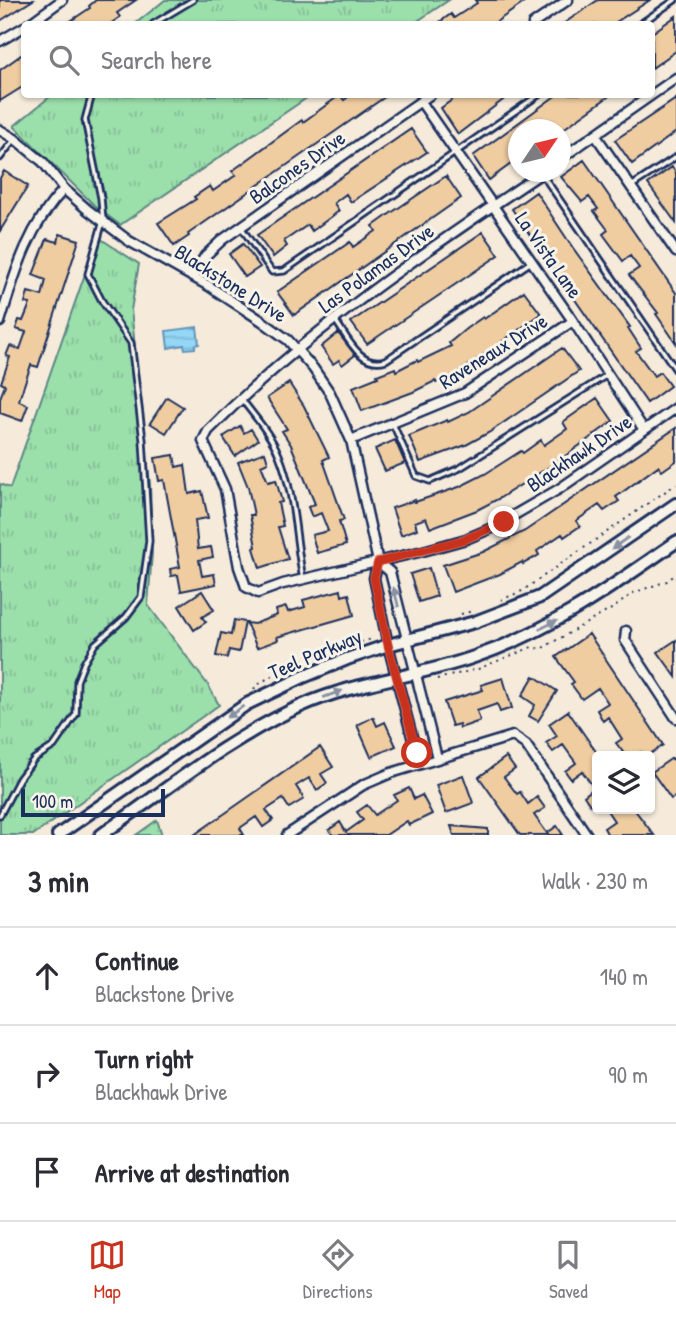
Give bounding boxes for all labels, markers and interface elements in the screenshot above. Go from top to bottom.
search box [21,21,655,98]
icon: search [45,41,83,79]
text: Search here [101,42,212,77]
north arrow [508,119,571,182]
street label: Balcones Drive [243,123,351,211]
street label: La Vista Lane [509,206,589,304]
street label: Las Polamas Drive [312,216,440,320]
street label: Blackstone Drive [169,237,293,329]
street label: Raveneaux Drive [433,306,553,396]
street label: Blackhawk Drive [521,407,637,499]
route end [488,506,519,537]
one-way arrow [611,536,629,550]
one-way arrow [390,586,401,608]
one-way arrow [538,619,558,630]
street label: Teel Parkway [264,621,366,687]
one-way arrow [322,689,343,700]
one-way arrow [226,705,245,718]
route start [401,737,432,768]
map controls [592,751,655,814]
button: layers [592,751,655,814]
scale bar [21,786,164,818]
text: 100 m [32,788,73,814]
text: 3 min [28,861,89,901]
text: Walk · 230 m [542,865,648,896]
text: Continue [95,943,179,978]
icon: ahead [28,957,66,995]
text: 140 m [600,961,648,992]
text: Blackstone Drive [95,978,234,1009]
text: Turn right [95,1041,193,1076]
icon: right [28,1055,66,1093]
text: 90 m [608,1059,648,1090]
text: Blackhawk Drive [95,1076,228,1107]
icon: arrive [28,1153,66,1191]
text: Arrive at destination [95,1155,290,1190]
tab: Map [88,1236,126,1304]
tab: Directions [303,1236,373,1304]
tab: Saved [549,1236,588,1304]

